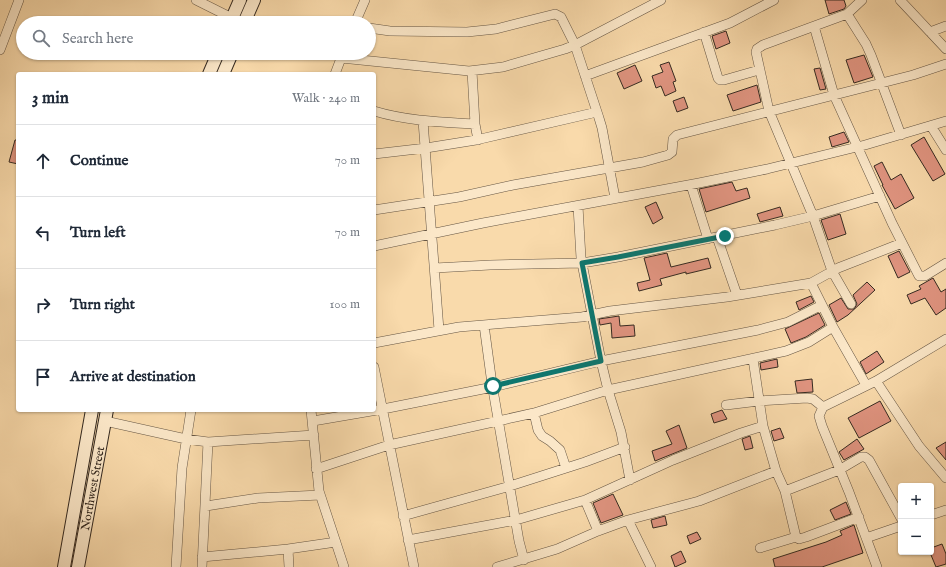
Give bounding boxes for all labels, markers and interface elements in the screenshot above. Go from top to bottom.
search box [16,16,376,60]
icon: search [30,27,52,49]
text: Search here [62,29,133,48]
text: 3 min [32,88,69,109]
text: Walk · 240 m [292,90,360,107]
icon: ahead [32,150,54,172]
text: Continue [70,151,128,170]
text: 70 m [335,152,360,169]
icon: left [32,222,54,244]
text: Turn left [70,223,126,242]
text: 70 m [335,224,360,241]
route end [716,227,734,245]
icon: right [32,294,54,316]
text: Turn right [70,295,135,314]
text: 100 m [330,296,360,313]
icon: arrive [32,366,54,388]
text: Arrive at destination [70,367,196,386]
route start [484,377,502,395]
street label: Northwest Street [77,445,108,532]
map controls [898,483,934,555]
button: + [898,483,934,519]
button: − [898,519,934,555]

